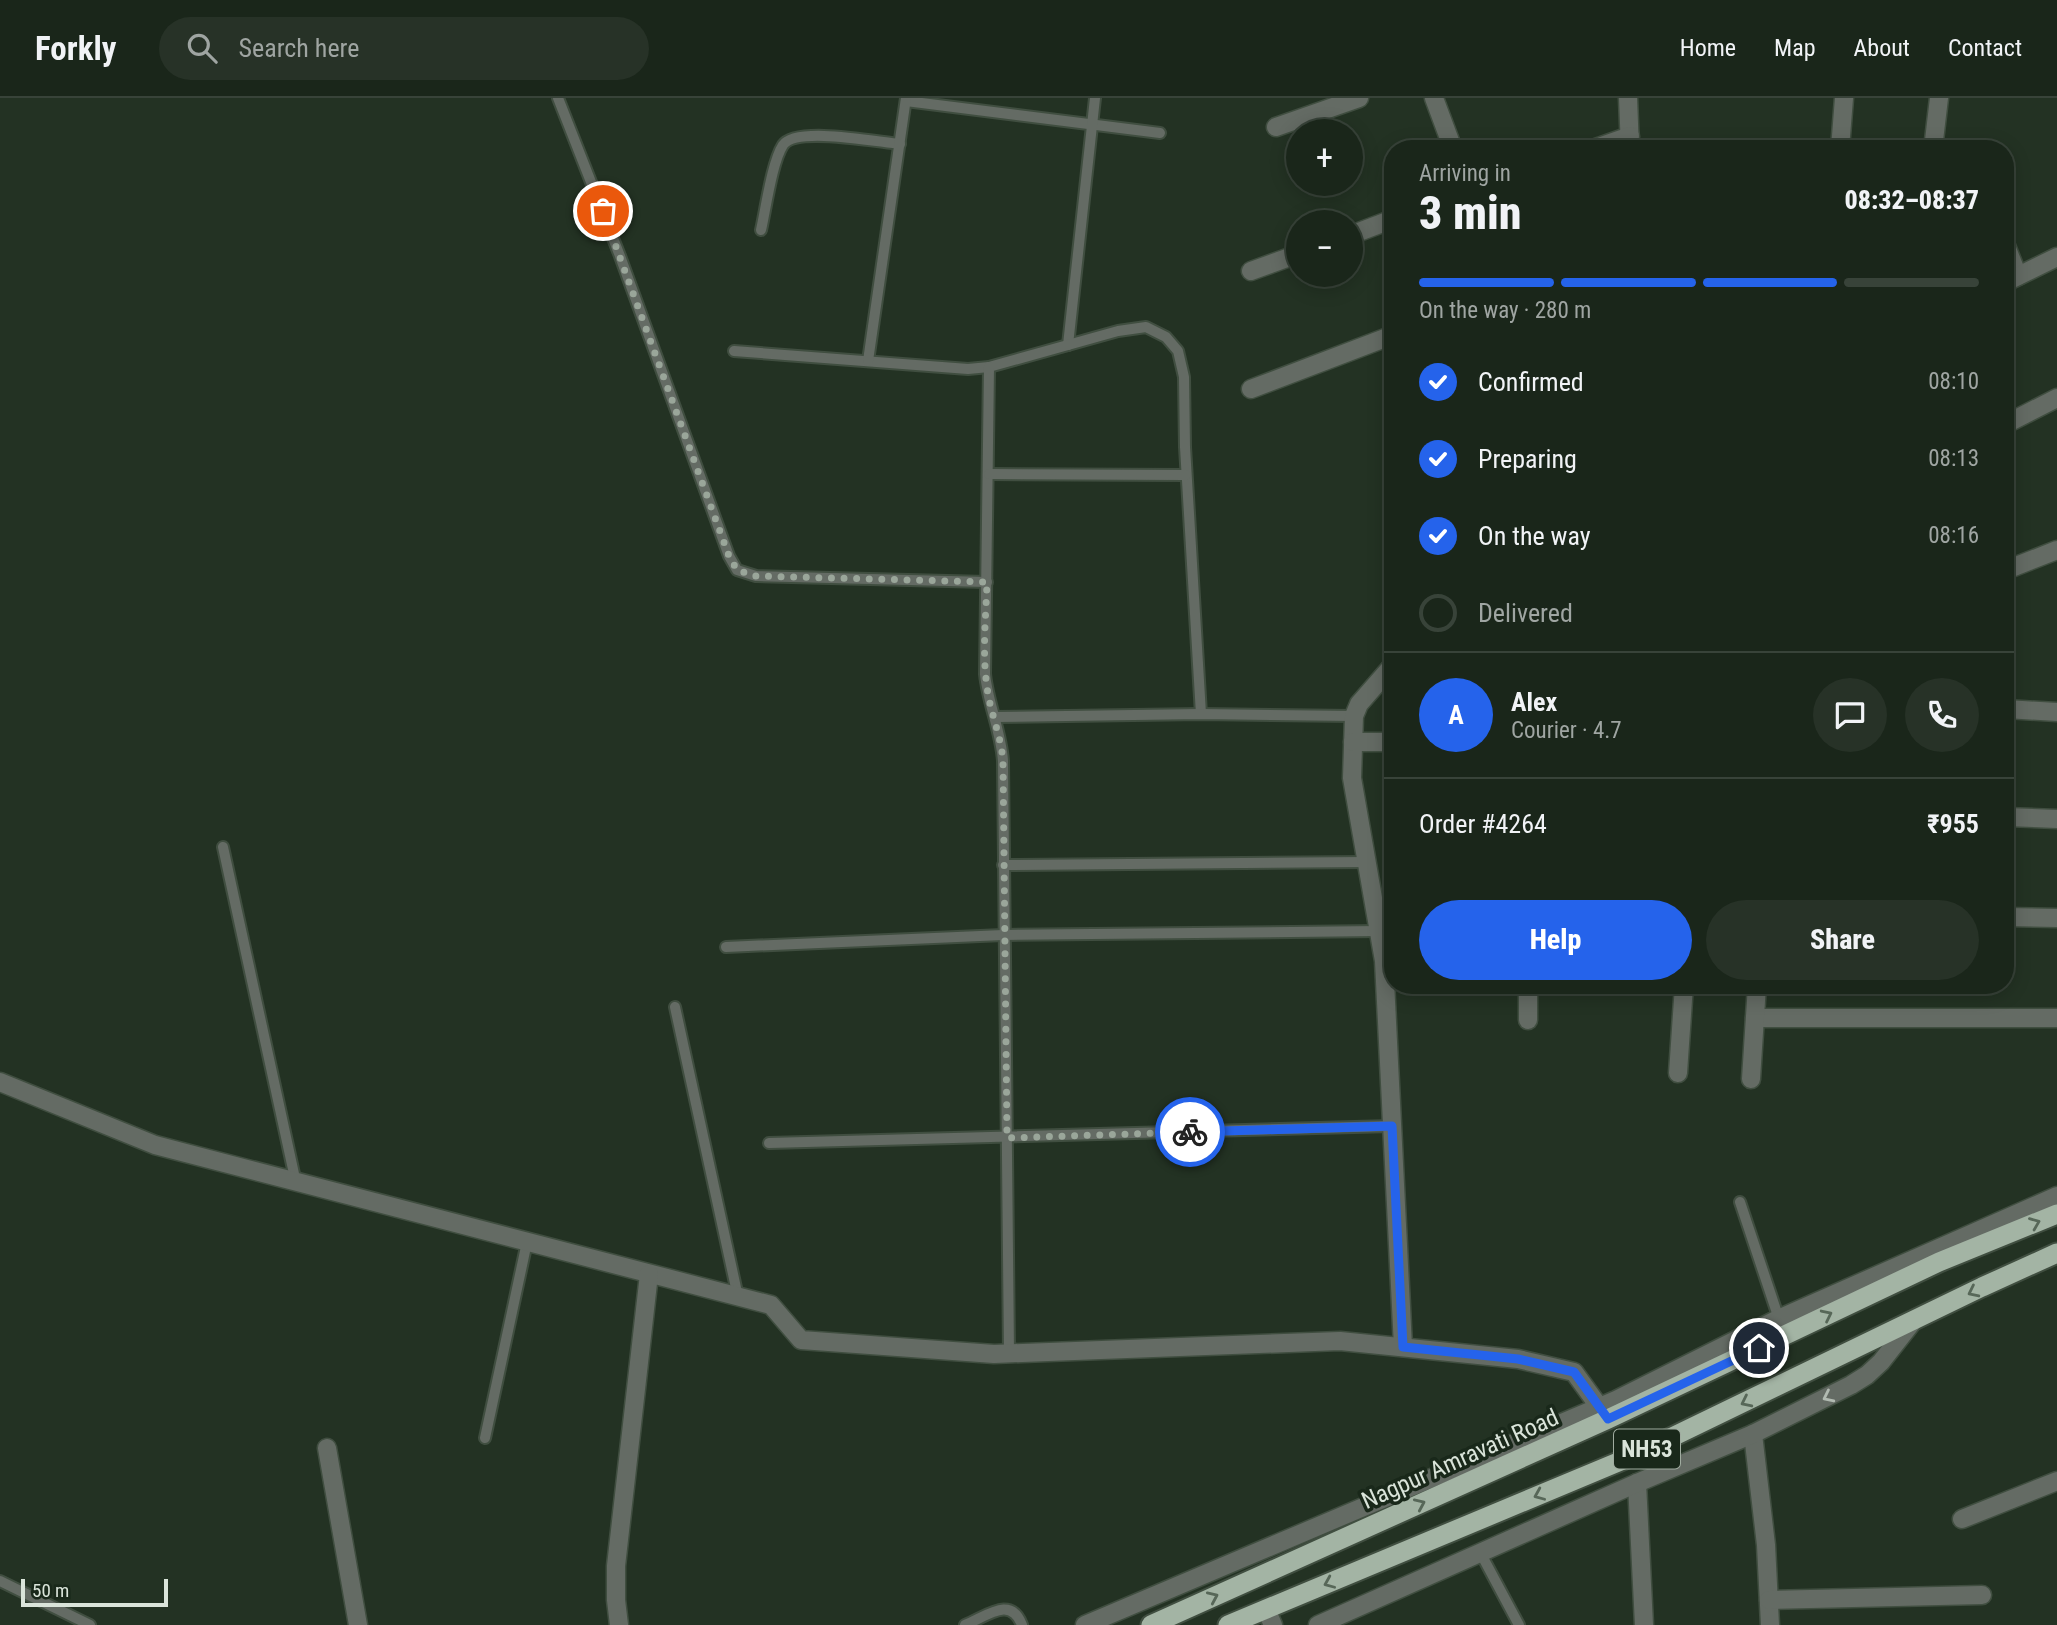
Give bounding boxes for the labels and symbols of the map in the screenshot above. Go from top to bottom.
pin [573,181,633,241]
courier [1155,1097,1225,1167]
one-way arrow [2027,1217,2040,1231]
one-way arrow [1967,1283,1980,1297]
one-way arrow [1820,1310,1832,1324]
pin [1729,1318,1789,1378]
one-way arrow [1823,1388,1835,1402]
one-way arrow [1741,1393,1753,1407]
street label: Nagpur Amravati Road [1357,1403,1563,1515]
road number: NH53 [1614,1430,1680,1468]
one-way arrow [1533,1487,1545,1501]
one-way arrow [1413,1498,1425,1512]
one-way arrow [1323,1575,1336,1589]
scale bar [21,1576,168,1608]
one-way arrow [1206,1591,1218,1605]

